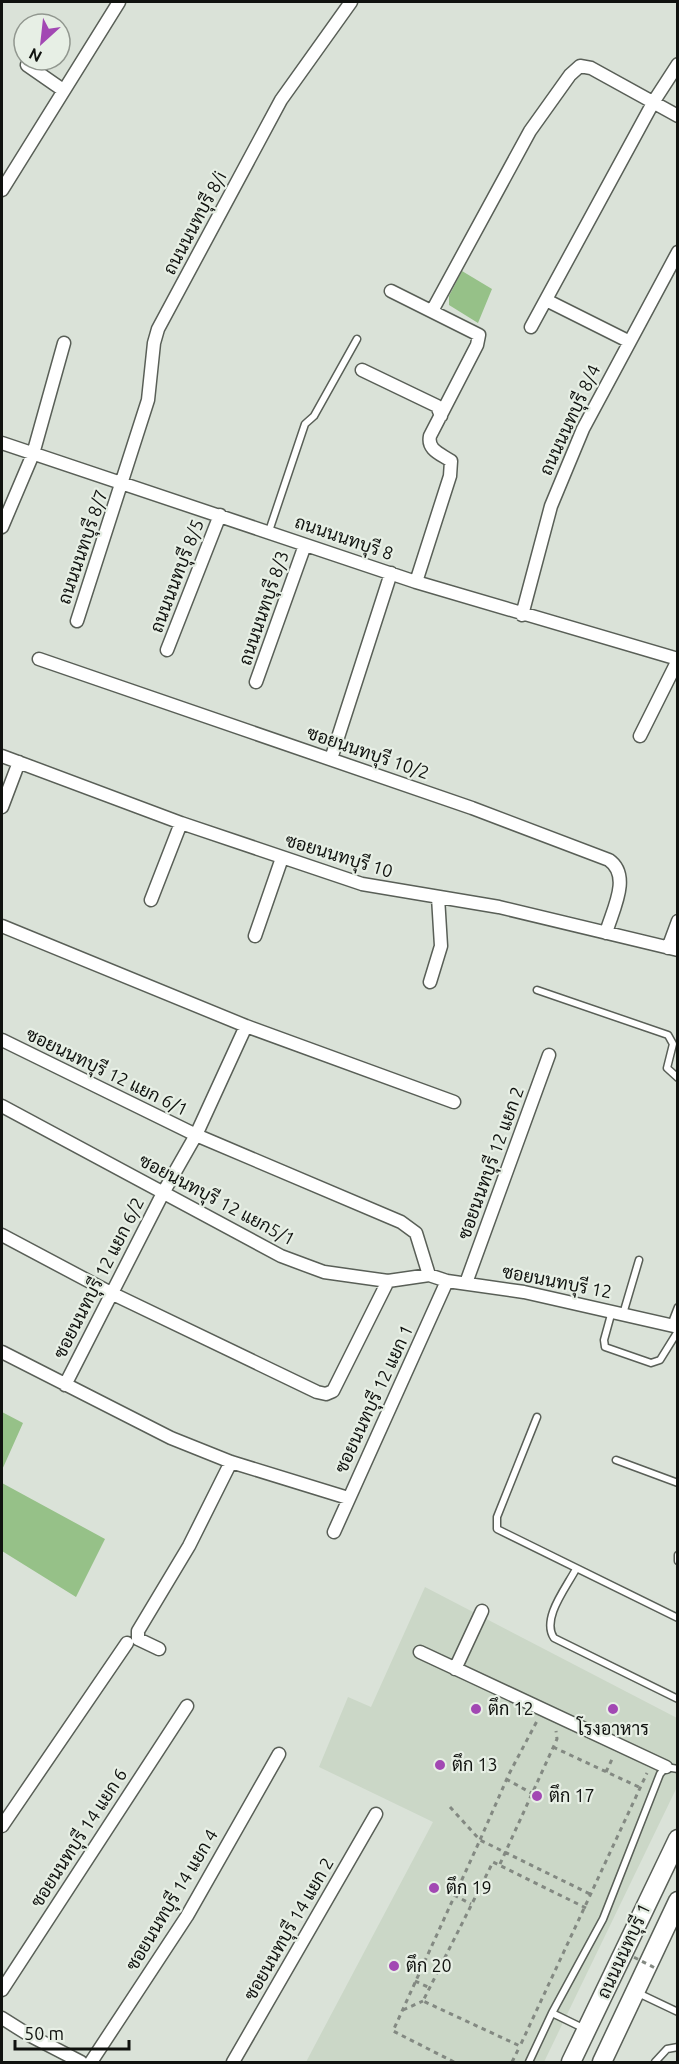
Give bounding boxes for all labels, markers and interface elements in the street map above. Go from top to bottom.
north arrow [12,12,72,72]
text: N [26,45,45,66]
street label: ถนนนนทบุรี 8/i [157,167,232,279]
street label: ถนนนนทบุรี 8/4 [533,360,606,479]
street label: ถนนนนทบุรี 8/7 [51,486,114,607]
street label: ถนนนนทบุรี 8 [292,509,397,566]
street label: ถนนนนทบุรี 8/5 [143,516,210,636]
street label: ถนนนนทบุรี 8/3 [232,547,295,668]
street label: ซอยนนทบุรี 10/2 [303,720,433,785]
street label: ซอยนนทบุรี 10 [282,827,396,884]
street label: ซอยนนทบุรี 12 แยก 6/1 [22,1021,193,1122]
street label: ซอยนนทบุรี 12 แยก 2 [451,1083,530,1243]
street label: ซอยนนทบุรี 12 แยก5/1 [135,1148,300,1251]
street label: ซอยนนทบุรี 12 แยก 6/2 [47,1193,150,1363]
street label: ซอยนนทบุรี 12 [500,1259,614,1304]
street label: ซอยนนทบุรี 12 แยก 1 [328,1321,419,1477]
place label: ตึก 12 [488,1697,534,1718]
marker: ตึก 12 [469,1702,483,1716]
marker: โรงอาหาร [606,1702,620,1716]
place label: โรงอาหาร [576,1716,649,1738]
place label: ตึก 13 [452,1753,498,1774]
marker: ตึก 13 [433,1758,447,1772]
street label: ซอยนนทบุรี 14 แยก 6 [24,1763,133,1912]
place label: ตึก 17 [549,1784,595,1805]
marker: ตึก 17 [530,1789,544,1803]
street label: ซอยนนทบุรี 14 แยก 4 [119,1824,224,1975]
street label: ซอยนนทบุรี 14 แยก 2 [238,1853,340,2005]
place label: ตึก 19 [446,1876,492,1897]
marker: ตึก 19 [427,1881,441,1895]
street label: ถนนนนทบุรี 1 [591,1899,657,2003]
place label: ตึก 20 [406,1954,452,1975]
marker: ตึก 20 [387,1959,401,1973]
scale bar [15,2013,129,2051]
text: 50 m [24,2023,64,2043]

